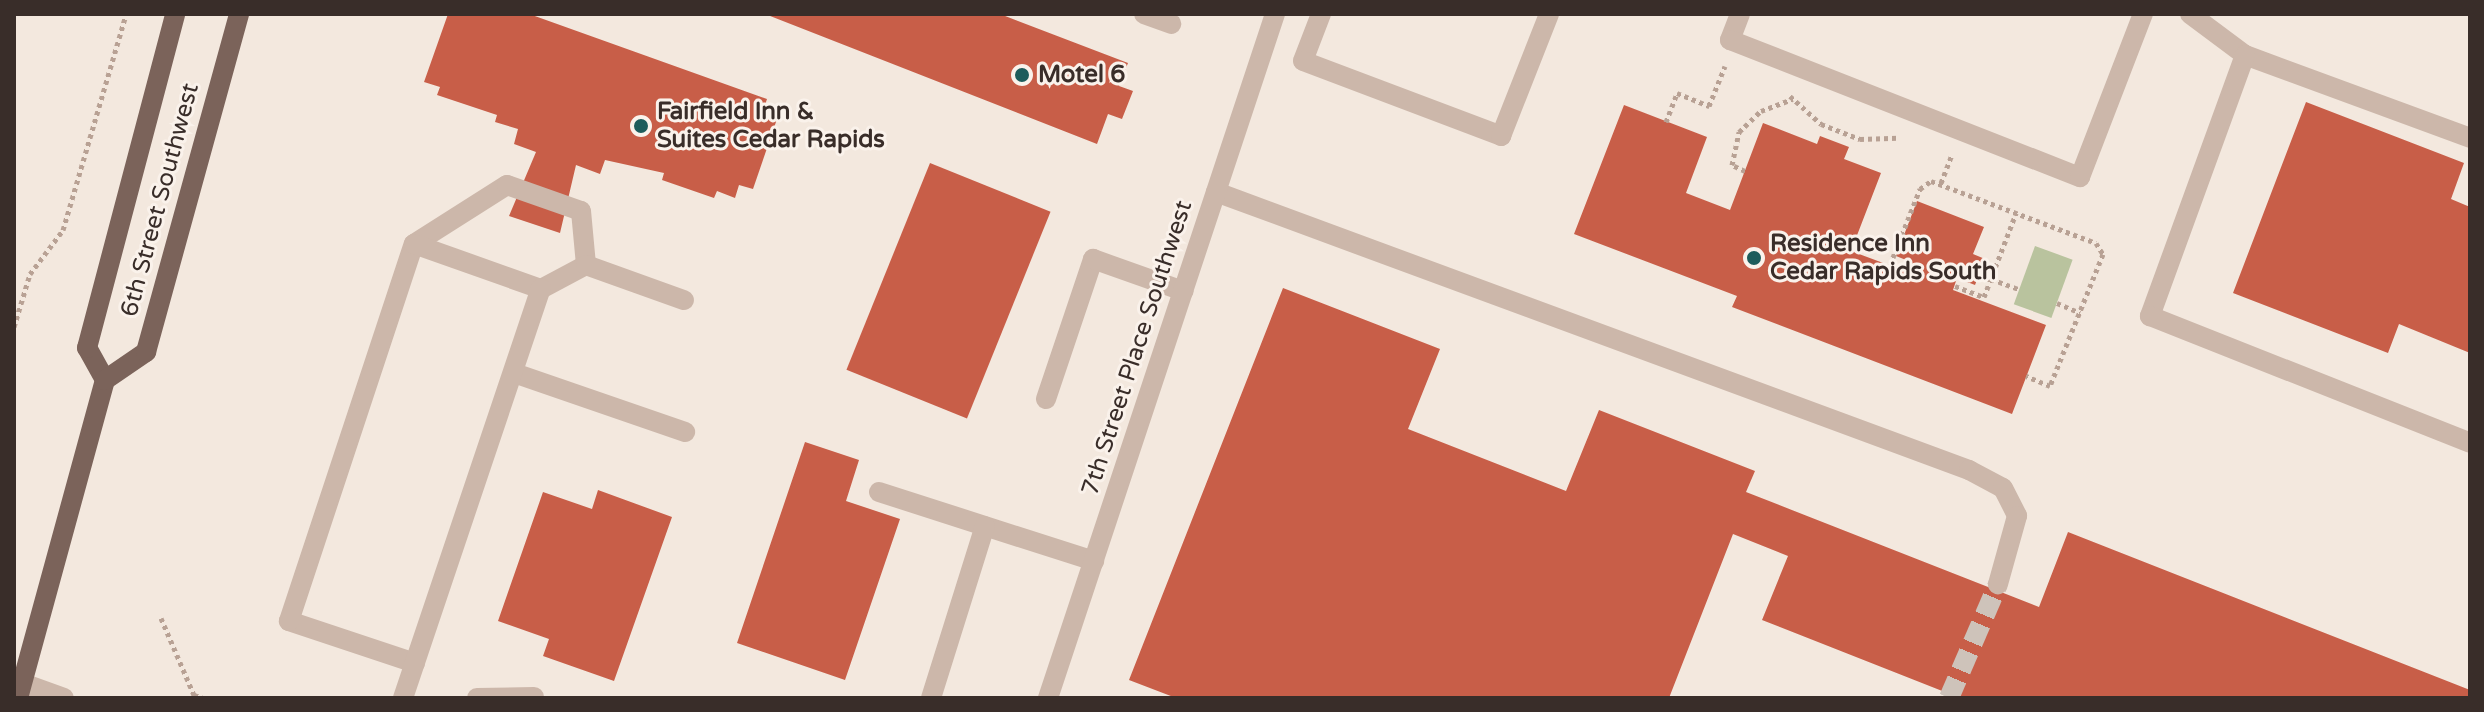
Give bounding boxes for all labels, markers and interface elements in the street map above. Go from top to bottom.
place label: Motel 6 [1038,61,1125,89]
marker: Motel 6 [1013,66,1031,84]
street label: 6th Street Southwest [115,80,205,320]
place label: Fairfield Inn & Suites Cedar Rapids [657,98,885,154]
marker: Fairfield Inn & Suites Cedar Rapids [632,117,650,135]
street label: 7th Street Place Southwest [1076,197,1198,499]
place label: Residence Inn Cedar Rapids South [1770,230,1996,286]
marker: Residence Inn Cedar Rapids South [1745,249,1763,267]

